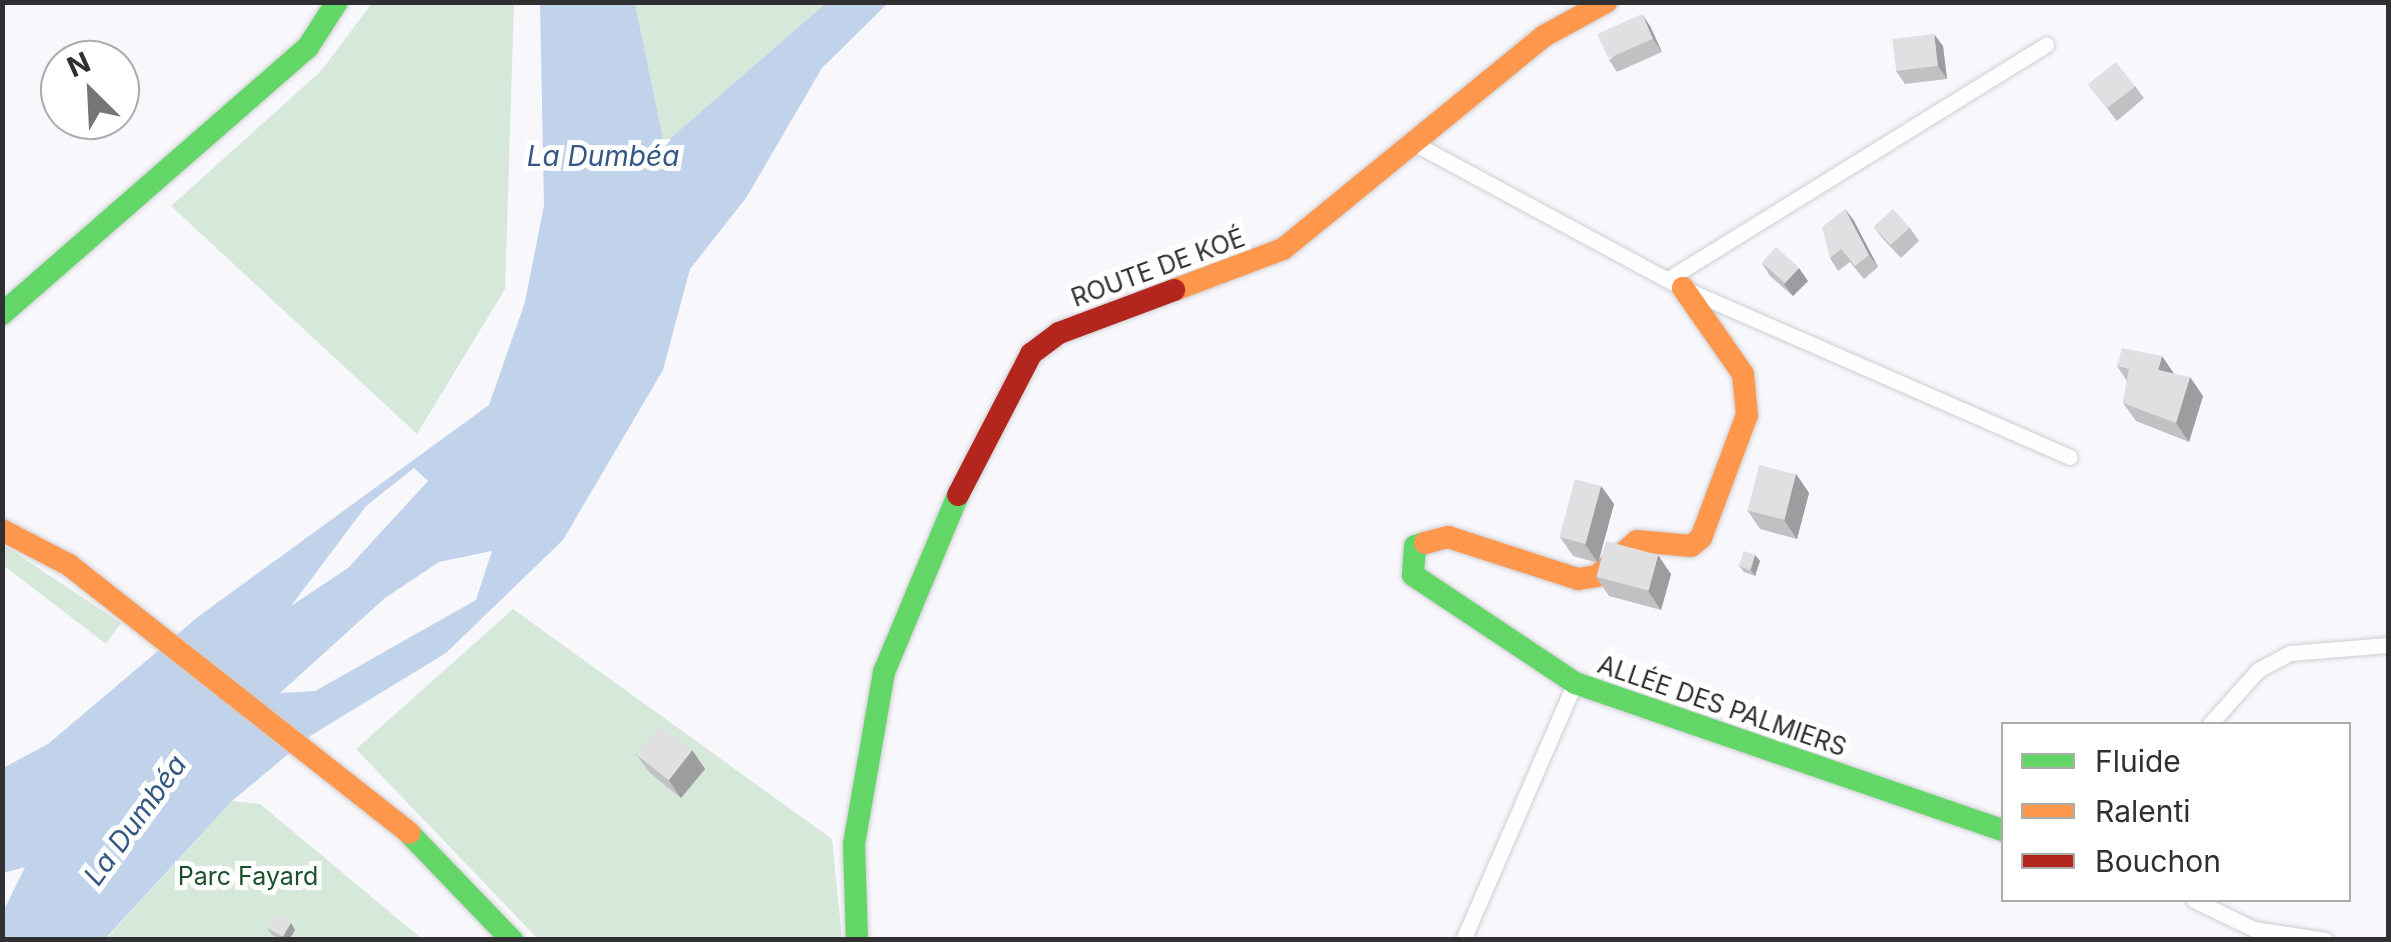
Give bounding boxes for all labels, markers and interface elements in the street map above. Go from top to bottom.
north arrow [40,40,140,140]
text: N [62,45,95,84]
water label: La Dumbéa [527,139,679,173]
street label: ROUTE DE KOÉ [1067,223,1249,313]
street label: ALLÉE DES PALMIERS [1594,649,1850,763]
legend [2001,722,2351,902]
text: Fluide [2095,743,2181,779]
water label: La Dumbéa [77,748,193,892]
text: Ralenti [2095,793,2191,829]
text: Bouchon [2095,843,2221,879]
park label: Parc Fayard [178,861,318,891]

